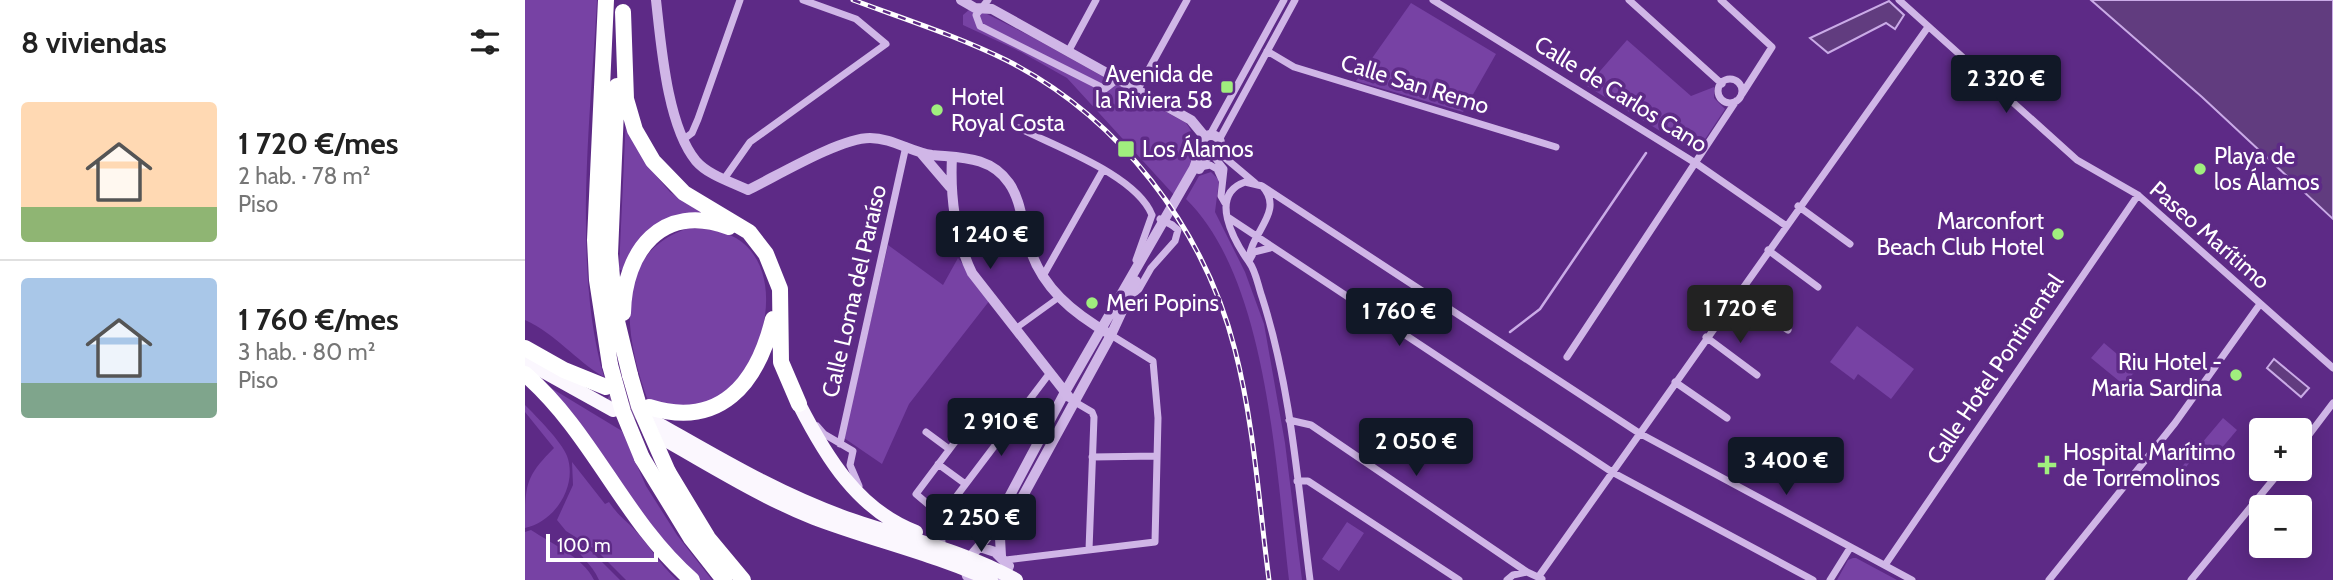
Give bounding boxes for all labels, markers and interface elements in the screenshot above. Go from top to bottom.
icon: filters [466,23,504,61]
text: 8 viviendas [21,24,167,61]
street label: Calle de Carlos Cano [1529,30,1713,158]
street label: Calle San Remo [1338,48,1492,120]
pin: 2 320 € [1941,55,2071,115]
place label: Avenida de la Riviera 58 [1095,60,1213,114]
text: 2 320 € [1967,64,2045,92]
marker: Avenida de la Riviera 58 [1219,79,1235,95]
place label: Hotel Royal Costa [951,83,1065,137]
marker: Hotel Royal Costa [929,102,945,118]
text: 1 720 €/mes [238,125,398,162]
icon: home [77,130,161,214]
place label: Los Álamos [1142,134,1253,163]
marker: Los Álamos [1116,139,1136,159]
place label: Playa de los Álamos [2214,142,2319,196]
marker: Playa de los Álamos [2192,161,2208,177]
text: 2 hab. · 78 m² [238,162,370,190]
street label: Paseo Marítimo [2144,175,2276,295]
street label: Calle Loma del Paraíso [816,182,892,400]
text: Piso [238,190,278,218]
place label: Marconfort Beach Club Hotel [1877,207,2045,261]
pin: 1 240 € [925,212,1055,271]
text: 1 240 € [952,220,1028,248]
marker: Marconfort Beach Club Hotel [2050,226,2066,242]
street label: Calle Hotel Pontinental [1921,268,2069,470]
pin: 1 720 € [1675,286,1805,345]
pin: 1 760 € [1334,288,1464,348]
place label: Meri Popins [1106,289,1219,317]
text: 1 720 € [1703,294,1777,322]
marker: Meri Popins [1084,295,1100,311]
text: 1 760 € [1362,297,1436,325]
text: 1 760 €/mes [238,301,399,338]
icon: home [77,306,161,390]
text: 3 hab. · 80 m² [238,338,375,366]
place label: Riu Hotel - Maria Sardina [2091,348,2222,402]
text: Piso [238,366,278,394]
marker: Riu Hotel - Maria Sardina [2228,367,2244,383]
pin: 2 910 € [936,398,1066,458]
text: 2 910 € [964,407,1038,435]
map controls [2249,418,2312,558]
button: + [2249,418,2312,481]
pin: 2 050 € [1351,419,1481,478]
text: 2 050 € [1375,427,1457,455]
pin: 3 400 € [1721,438,1851,497]
place label: Hospital Marítimo de Torremolinos [2063,438,2235,492]
text: 3 400 € [1744,446,1828,474]
marker: Hospital Marítimo de Torremolinos [2037,455,2057,475]
pin: 2 250 € [916,494,1046,554]
button: − [2249,495,2312,558]
text: 2 250 € [942,503,1020,531]
scale bar [546,531,658,563]
text: 100 m [557,534,611,557]

